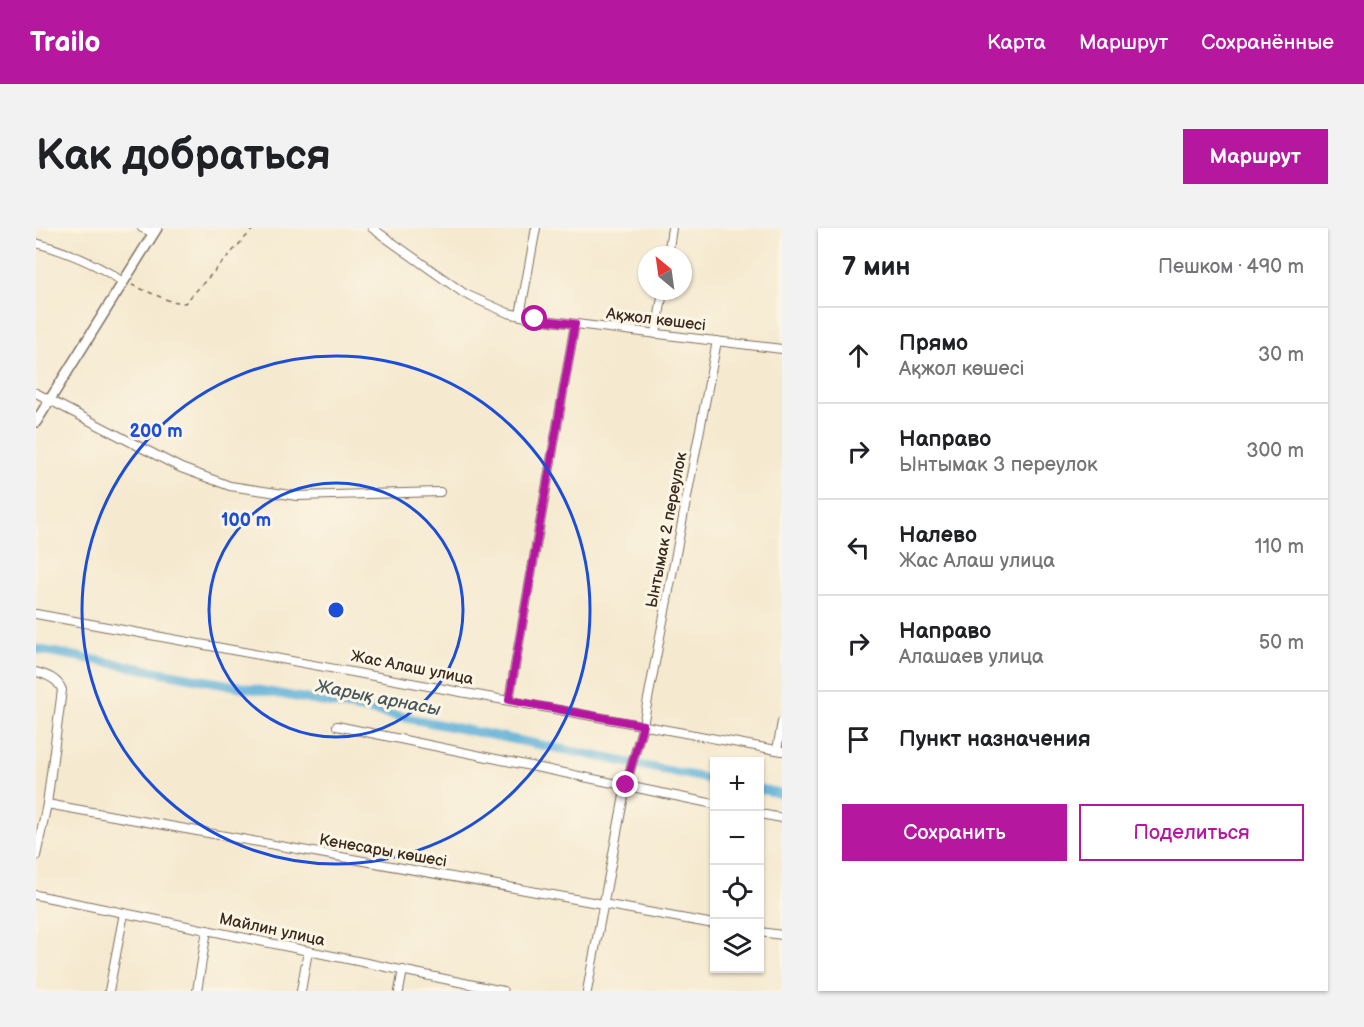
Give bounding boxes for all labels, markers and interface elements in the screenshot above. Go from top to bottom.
text: Trailo [30,26,101,59]
text: Карта [987,30,1046,55]
text: Маршрут [1079,30,1168,55]
text: Сохранённые [1201,30,1334,55]
button: Маршрут [1183,129,1328,184]
text: Как добраться [36,131,331,182]
north arrow [638,246,692,300]
text: 7 мин [842,252,910,283]
text: Пешком · 490 m [1158,255,1304,279]
street label: Ақжол көшесі [604,304,707,336]
route start [521,305,547,331]
text: Прямо [899,330,968,357]
icon: ahead [842,339,875,372]
text: 30 m [1258,343,1304,367]
text: Ақжол көшесі [899,357,1024,381]
text: 200 m [129,421,183,442]
text: Направо [899,426,991,453]
icon: right [842,435,875,468]
text: 300 m [1246,439,1304,463]
street label: Ынтымак 2 переулок [643,450,692,610]
text: Ынтымак 3 переулок [899,453,1098,477]
text: 100 m [221,510,271,531]
text: Налево [899,522,977,549]
icon: left [842,531,875,564]
text: 110 m [1255,535,1304,559]
text: Жас Алаш улица [899,549,1055,573]
centre of rings [326,600,346,620]
text: Направо [899,618,991,645]
icon: right [842,627,875,660]
text: 50 m [1259,631,1304,655]
text: Алашаев улица [899,645,1044,669]
street label: Жас Алаш улица [349,647,476,689]
water label: Жарық арнасы [313,675,442,720]
icon: arrive [842,723,875,756]
text: Пункт назначения [899,726,1091,753]
map controls [710,757,764,973]
button: + [710,757,764,811]
route end [612,771,638,797]
button: Сохранить [842,804,1067,861]
button: Поделиться [1079,804,1304,861]
button: − [710,811,764,865]
street label: Кенесары көшесі [318,830,448,872]
button: locate [710,865,764,919]
street label: Майлин улица [217,910,327,951]
button: layers [710,919,764,973]

